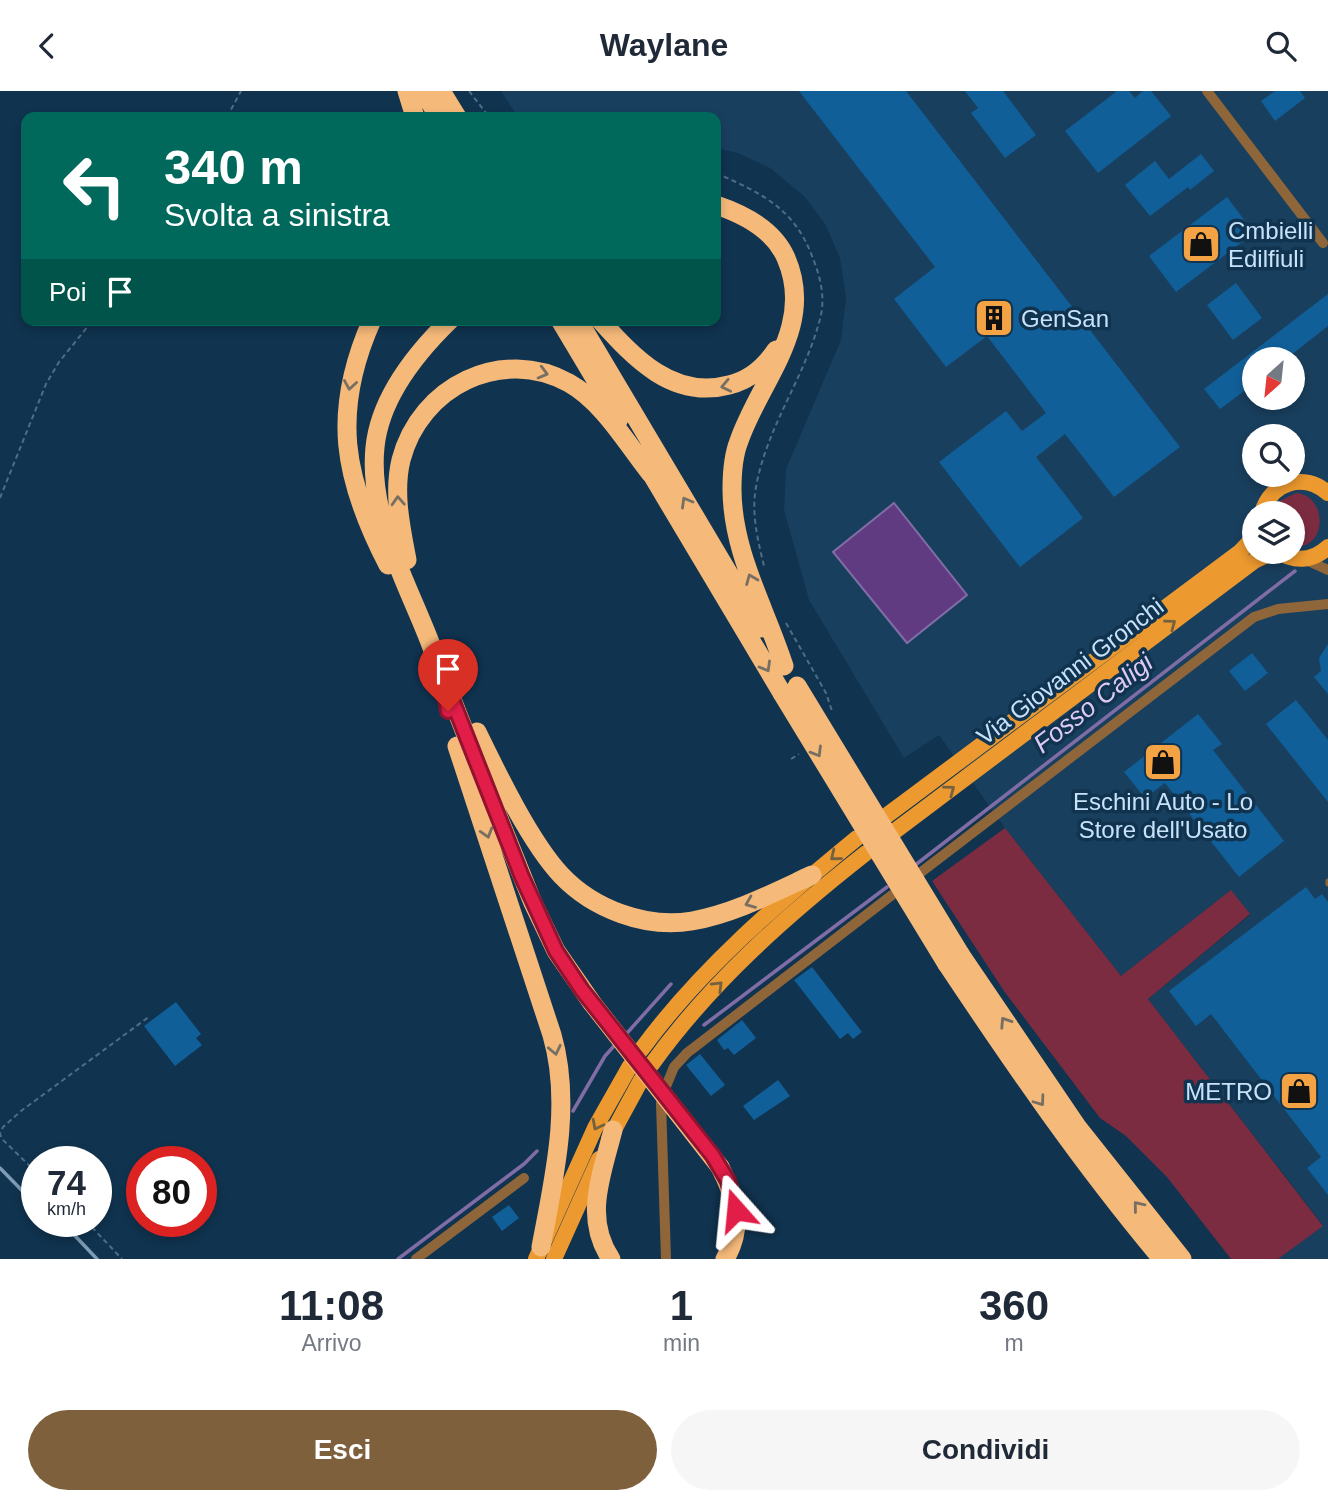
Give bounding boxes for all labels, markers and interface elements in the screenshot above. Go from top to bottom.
icon: back [28,27,66,65]
text: Waylane [600,27,728,63]
icon: search [1262,27,1300,65]
icon: left [49,140,140,231]
text: 340 m [164,140,303,194]
text: Svolta a sinistra [164,197,390,233]
place label: Cmbielli Edilfiuli [1228,217,1313,272]
shop icon: Cmbielli Edilfiuli [1180,223,1222,265]
icon: arrive [101,273,139,311]
text: Poi [49,277,87,307]
building icon: GenSan [973,297,1015,339]
place label: GenSan [1021,305,1109,332]
north arrow [1242,347,1306,409]
map controls [1242,347,1305,564]
one-way arrow [537,365,549,379]
one-way arrow [720,377,732,392]
one-way arrow [343,379,358,391]
button: search [1242,424,1305,487]
one-way arrow [391,495,406,506]
one-way arrow [681,497,694,510]
button: layers [1242,501,1305,564]
one-way arrow [746,574,760,586]
street label: Via Giovanni Gronchi [971,592,1169,750]
one-way arrow [1163,619,1176,632]
pin [418,639,478,711]
water label: Fosso Caligi [1027,646,1160,759]
icon: arrive [429,650,467,688]
one-way arrow [758,659,771,672]
shop icon: Eschini Auto - Lo Store dell'Usato [1142,741,1184,783]
one-way arrow [809,744,822,757]
one-way arrow [942,786,955,798]
place label: Eschini Auto - Lo Store dell'Usato [1073,788,1253,843]
one-way arrow [478,827,493,839]
one-way arrow [830,848,842,861]
one-way arrow [745,895,757,909]
one-way arrow [710,981,723,994]
one-way arrow [1000,1017,1013,1030]
one-way arrow [547,1044,562,1056]
shop icon: METRO [1278,1070,1320,1112]
place label: METRO [1185,1078,1272,1105]
one-way arrow [1032,1093,1044,1106]
one-way arrow [592,1118,605,1130]
speed limit sign: 80 [126,1146,217,1237]
text: 74 [47,1163,86,1202]
position arrow [699,1173,773,1247]
text: km/h [47,1199,86,1219]
one-way arrow [1134,1202,1147,1214]
text: 11:08 [279,1282,384,1329]
text: 1 [670,1282,693,1329]
text: 360 [979,1282,1049,1329]
text: Arrivo [301,1330,362,1356]
text: min [663,1330,700,1356]
text: m [1004,1330,1024,1356]
button: Esci [28,1410,657,1490]
button: Condividi [671,1410,1300,1490]

